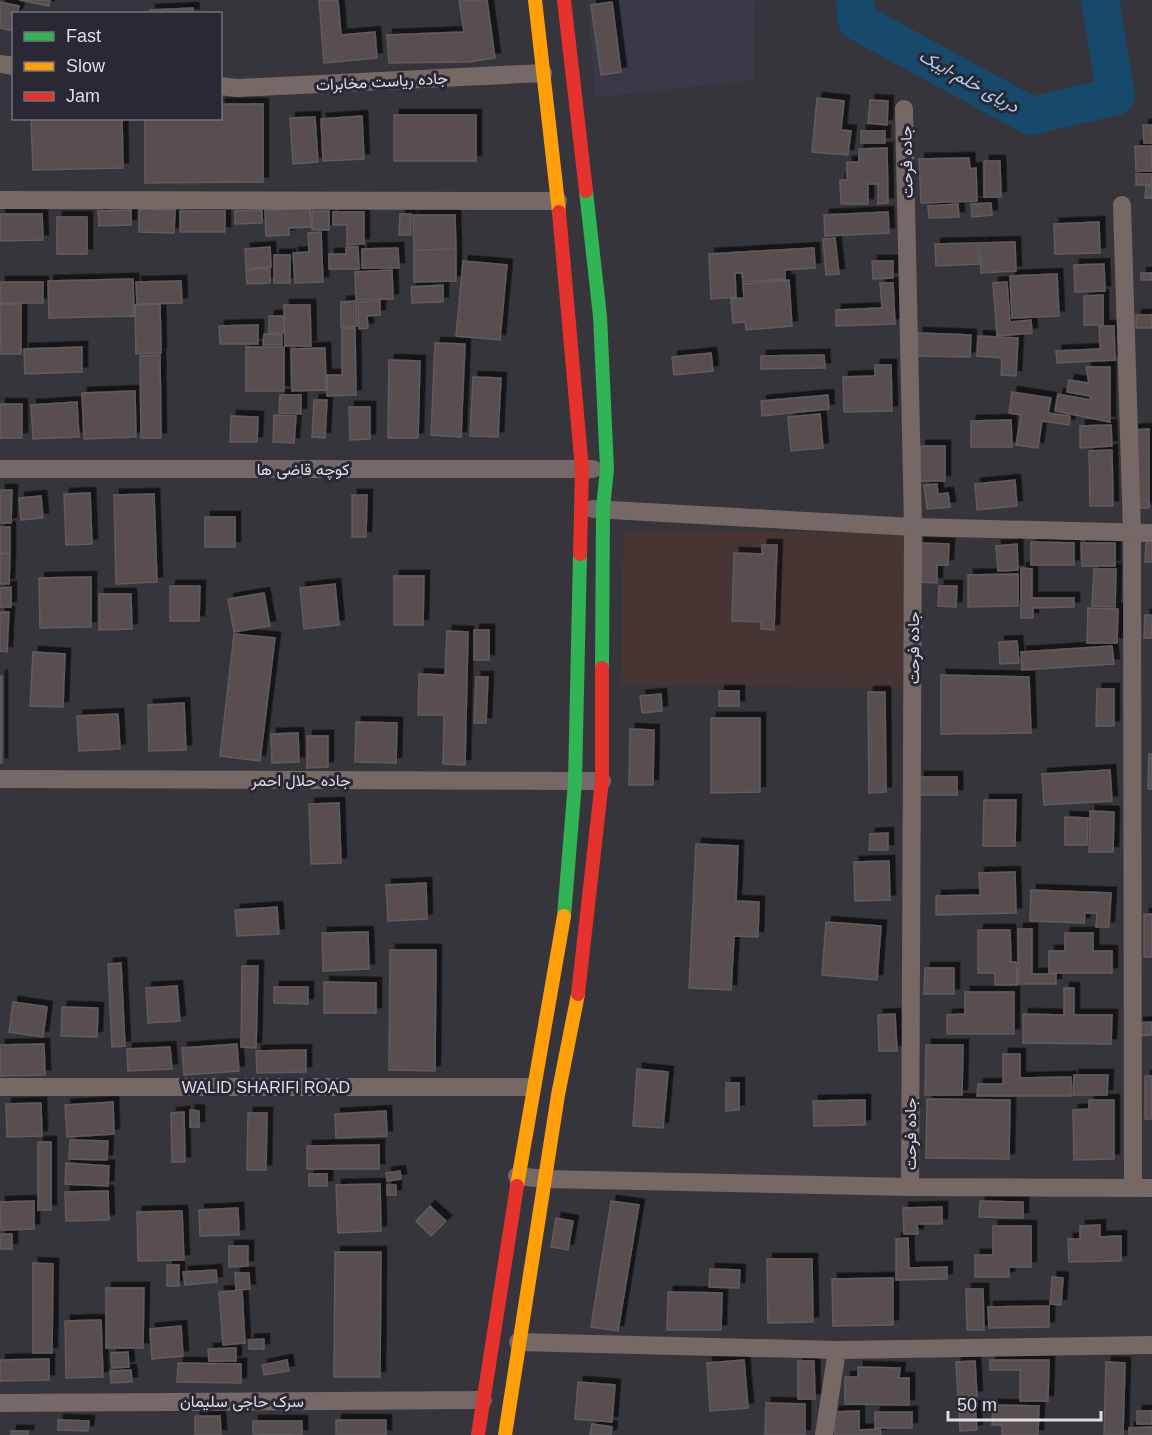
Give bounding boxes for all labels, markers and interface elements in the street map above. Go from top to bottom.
legend [12,12,222,120]
text: Fast [66,26,101,46]
water label: دریای خلم-ایبک [915,45,1023,119]
text: Slow [66,56,106,76]
street label: جاده ریاست مخابرات [316,70,449,95]
text: Jam [66,86,100,106]
street label: جاده فرحت [897,125,918,198]
street label: کوچه قاضی ها [257,461,349,481]
street label: جاده فرحت [905,612,924,684]
street label: جاده حلال احمر [250,772,351,791]
street label: WALID SHARIFI ROAD [182,1079,350,1096]
street label: جاده فرحت [902,1098,921,1170]
scale bar [948,1384,1101,1422]
street label: سرک حاجی سلیمان [180,1393,304,1412]
text: 50 m [957,1395,997,1415]

